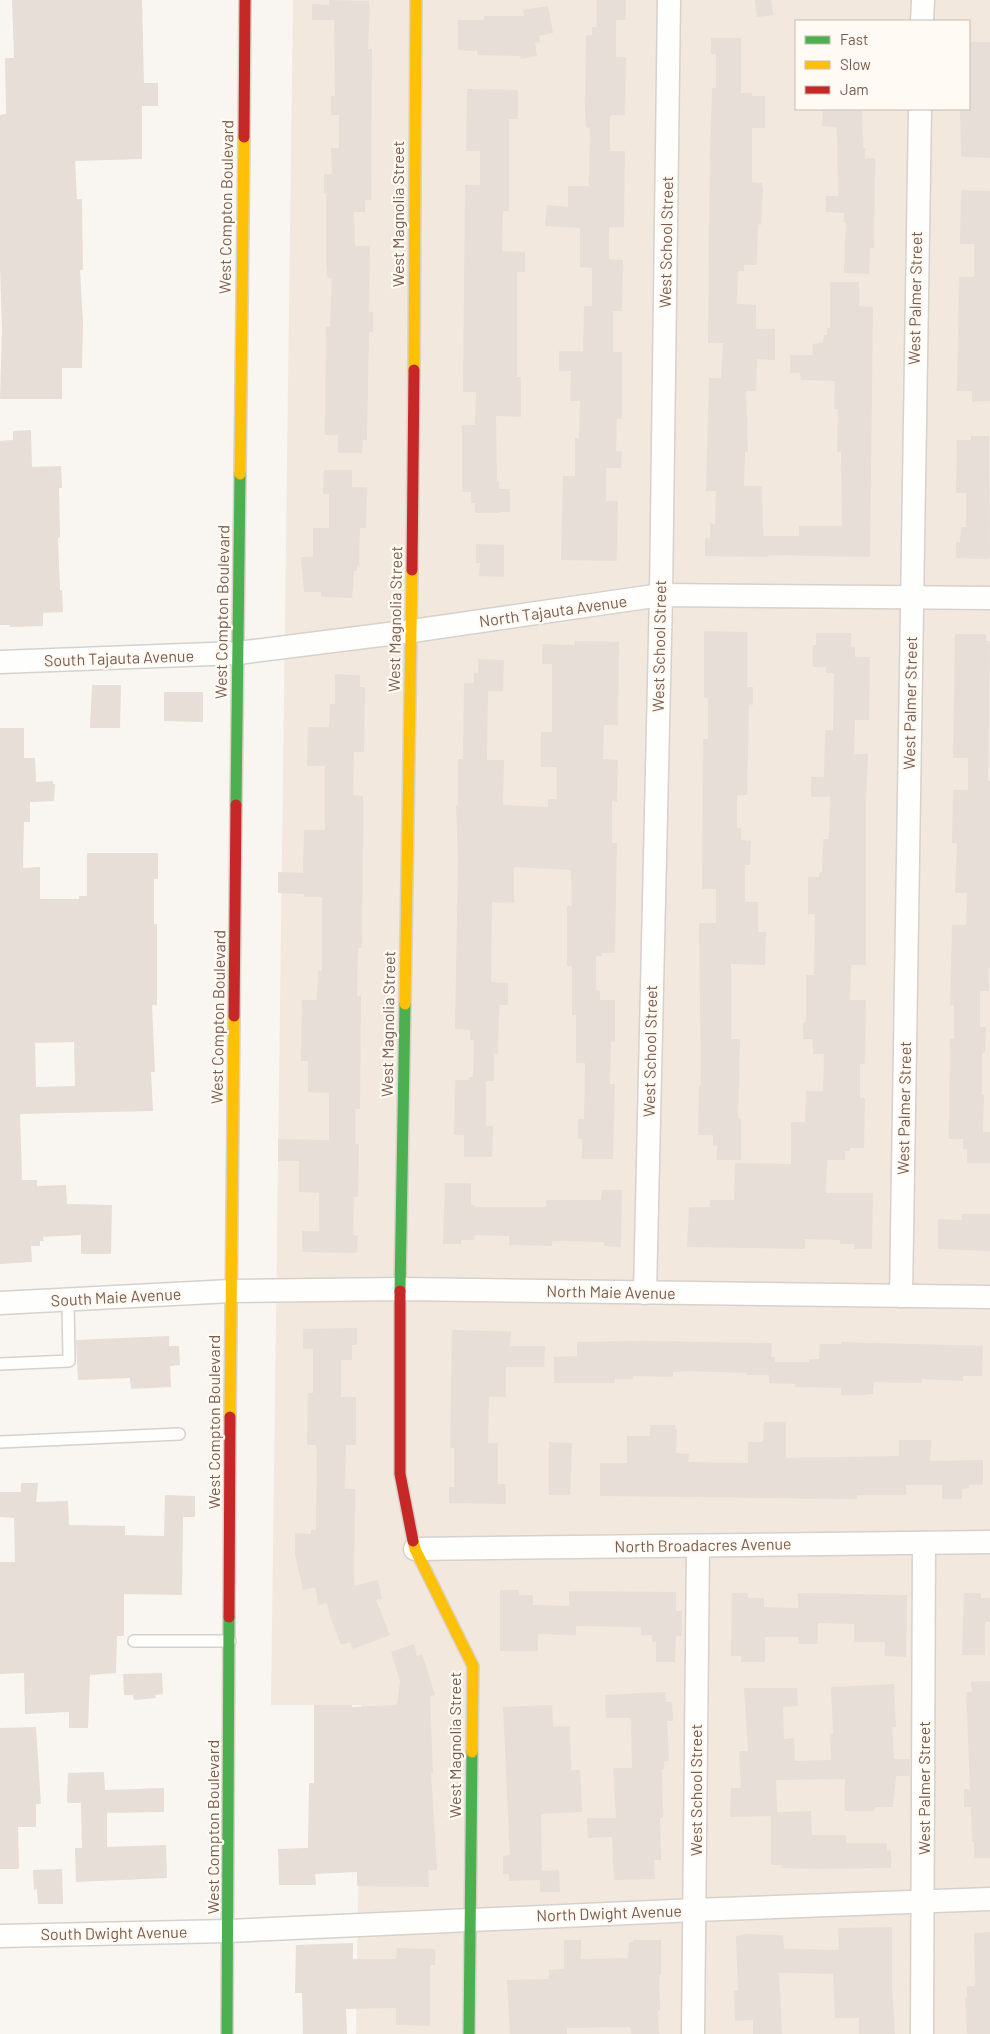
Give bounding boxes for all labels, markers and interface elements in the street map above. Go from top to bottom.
legend [795,20,970,110]
text: Fast [840,30,868,48]
text: Slow [840,55,871,73]
text: Jam [840,80,869,98]
street label: West Compton Boulevard [214,120,237,294]
street label: West Magnolia Street [388,141,407,287]
street label: West School Street [655,176,676,308]
street label: West Palmer Street [904,231,925,365]
street label: West Compton Boulevard [210,525,233,699]
street label: West Magnolia Street [384,546,405,692]
street label: West School Street [648,580,669,712]
street label: North Tajauta Avenue [478,591,628,630]
street label: West Palmer Street [899,636,920,770]
street label: South Tajauta Avenue [44,645,194,670]
street label: West Compton Boulevard [206,930,229,1104]
street label: West Magnolia Street [377,951,398,1097]
street label: West School Street [639,985,660,1117]
street label: West Palmer Street [893,1041,914,1175]
street label: North Maie Avenue [546,1281,676,1302]
street label: South Maie Avenue [50,1284,182,1309]
street label: West Compton Boulevard [204,1335,223,1509]
street label: North Broadacres Avenue [614,1533,792,1556]
street label: West Magnolia Street [445,1672,464,1818]
street label: West Palmer Street [914,1721,933,1855]
street label: West School Street [686,1724,705,1856]
street label: West Compton Boulevard [203,1740,222,1914]
street label: North Dwight Avenue [536,1900,682,1925]
street label: South Dwight Avenue [40,1922,188,1943]

